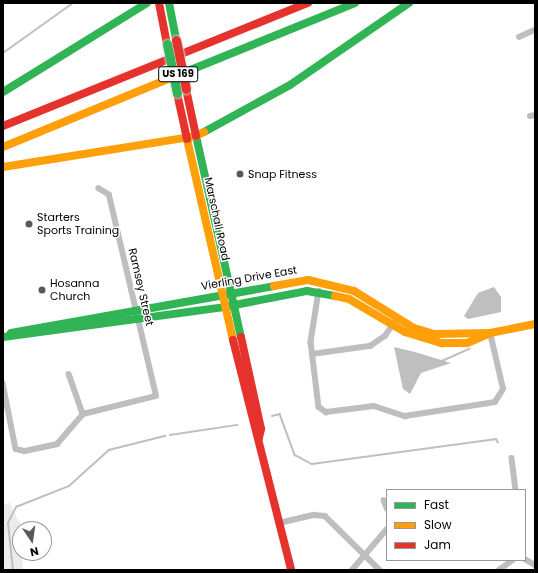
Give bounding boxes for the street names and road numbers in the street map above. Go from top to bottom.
road number: US 169 [158,66,198,82]
street label: Marschall Road [202,176,232,262]
street label: Ramsey Street [126,247,156,327]
street label: Vierling Drive East [200,263,298,293]

